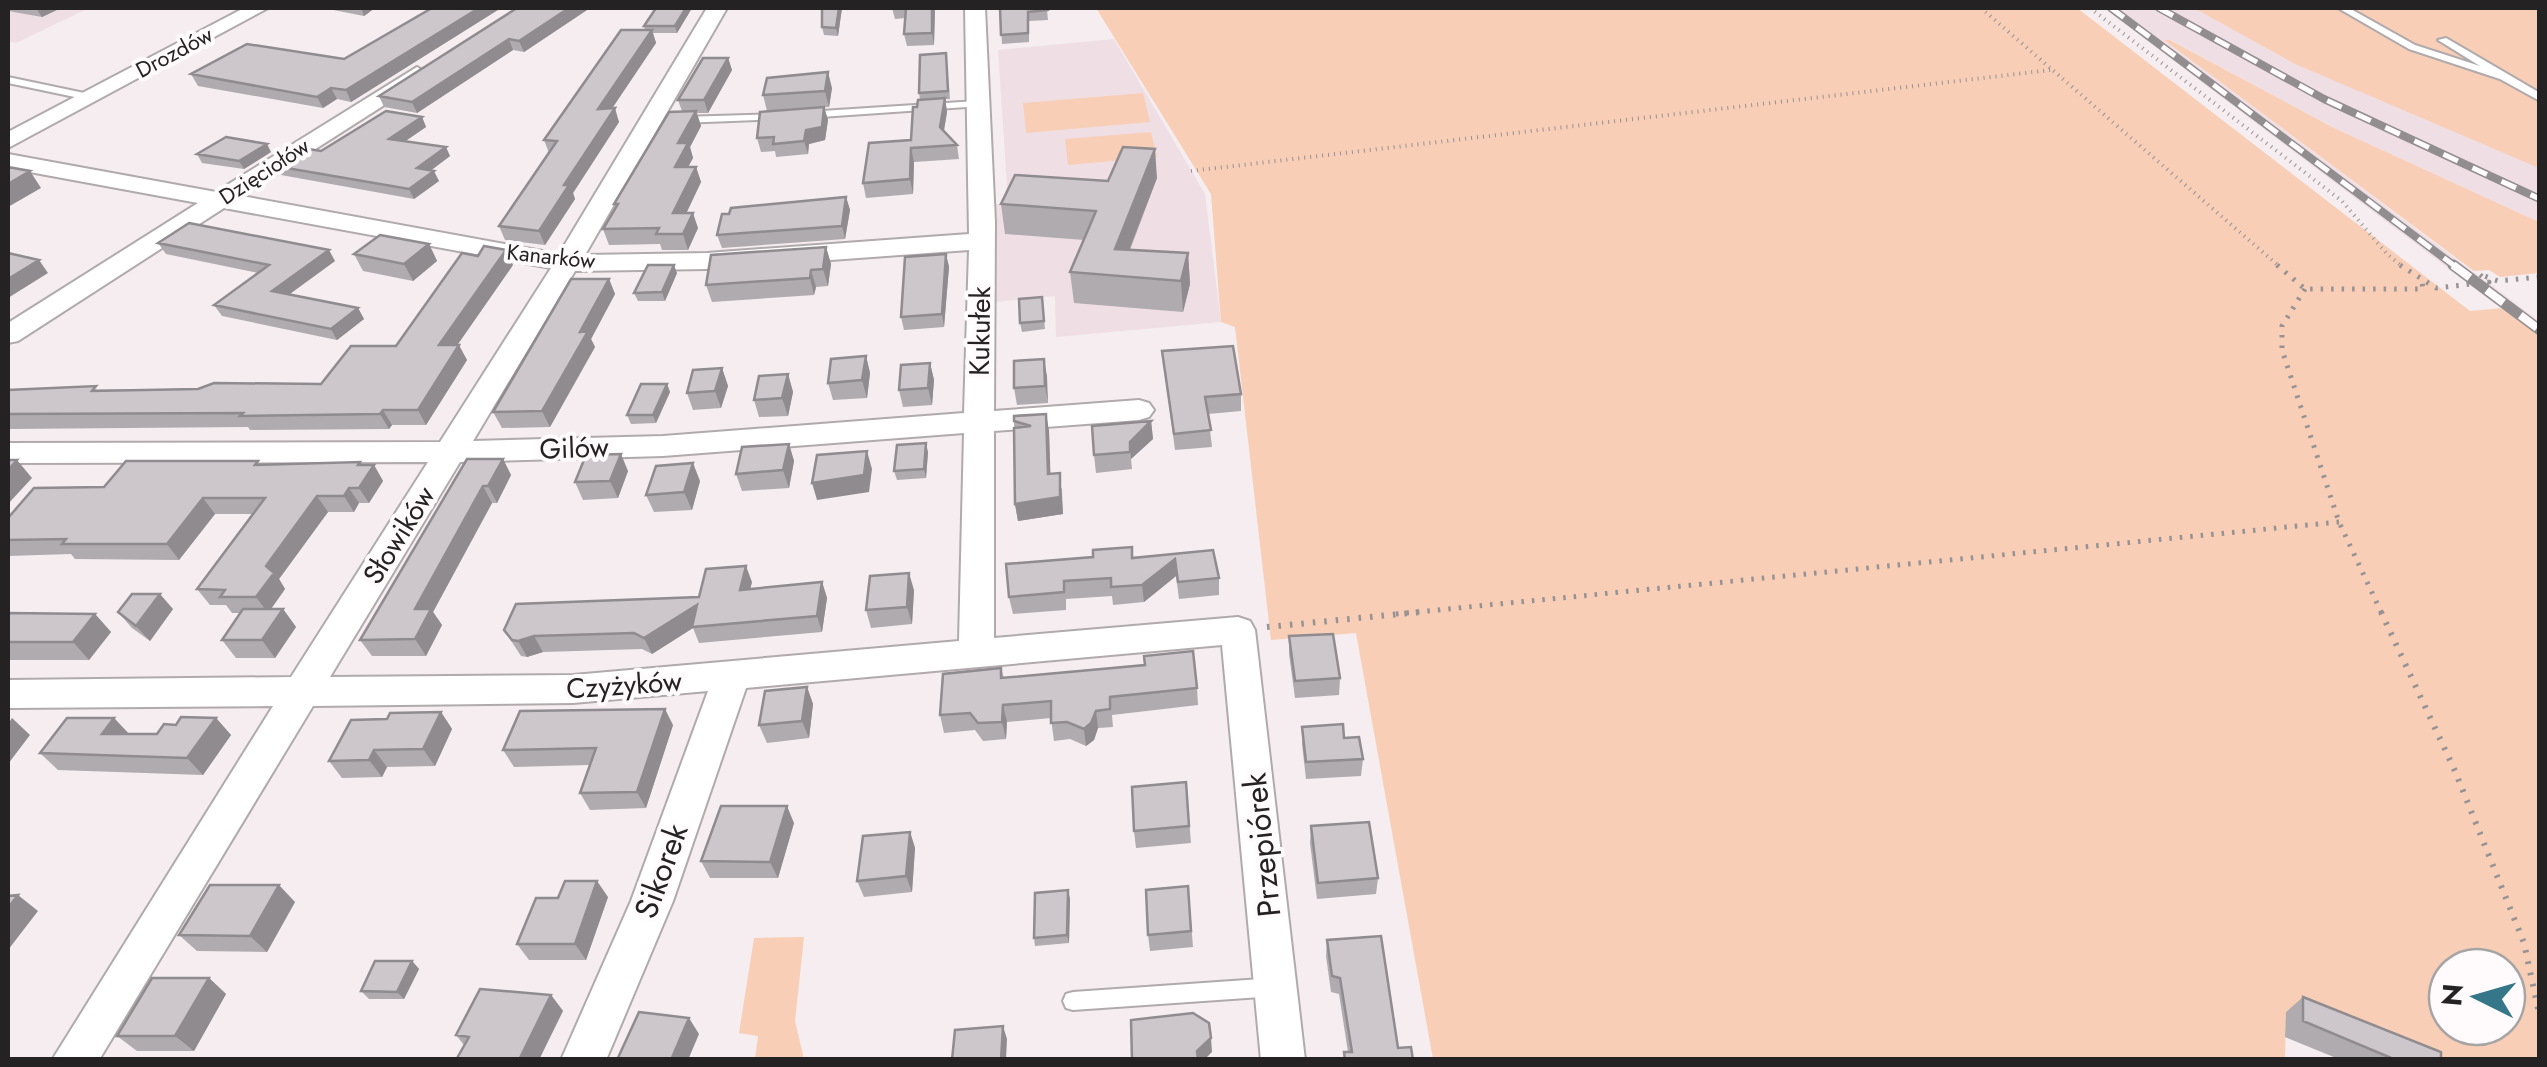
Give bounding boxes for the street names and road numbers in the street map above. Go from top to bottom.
street label: Drozdów [130,18,218,86]
street label: Dzięciołów [212,130,316,212]
street label: Kanarków [505,235,597,277]
street label: Kukułek [959,285,1001,376]
street label: Gilów [539,426,609,470]
street label: Słowików [353,478,445,592]
street label: Czyżyków [565,661,683,709]
street label: Przepiórek [1231,770,1292,919]
street label: Sikorek [623,816,700,925]

